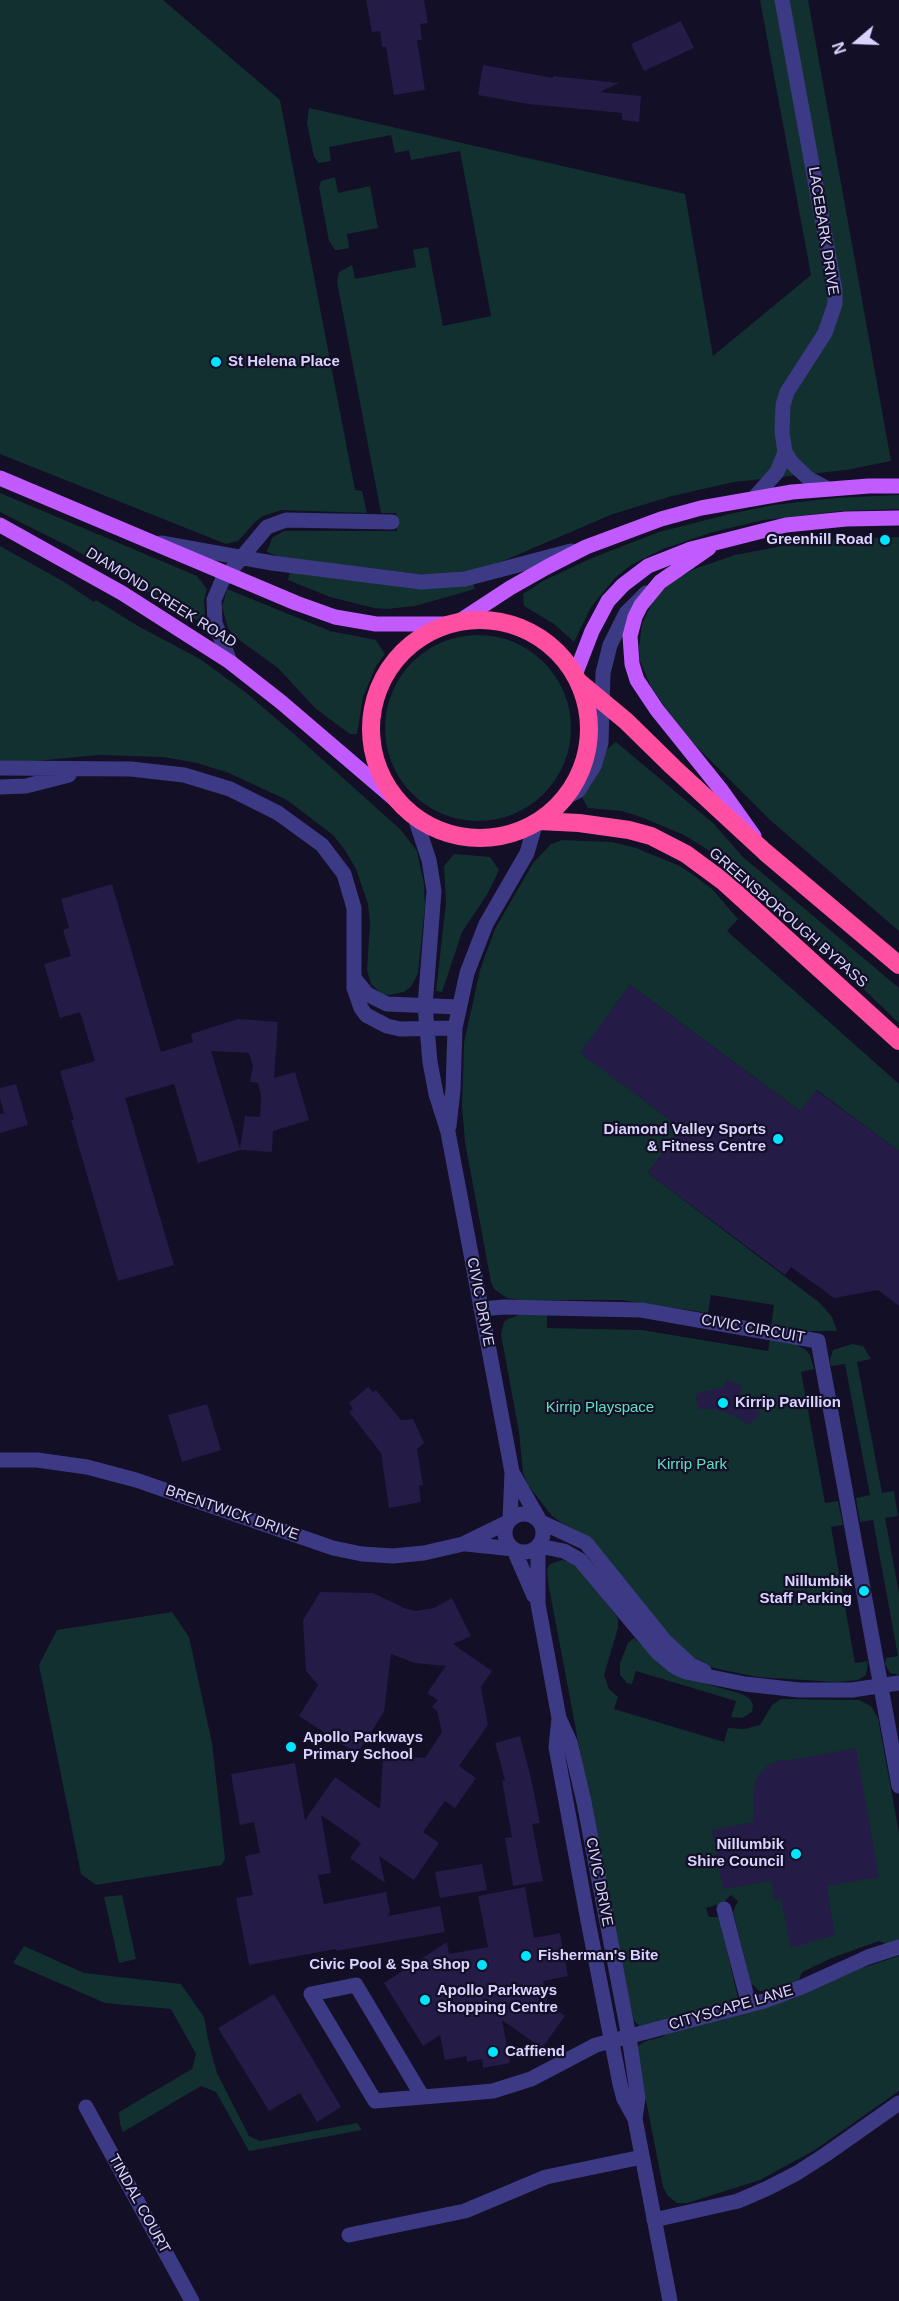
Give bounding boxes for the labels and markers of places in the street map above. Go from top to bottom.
place label: St Helena Place [228,353,340,371]
marker: St Helena Place [209,355,223,369]
place label: Greenhill Road [766,531,873,549]
marker: Greenhill Road [878,533,892,547]
place label: Diamond Valley Sports & Fitness Centre [603,1121,766,1156]
marker: Diamond Valley Sports & Fitness Centre [771,1132,785,1146]
place label: Kirrip Pavillion [735,1394,841,1412]
marker: Kirrip Pavillion [716,1396,730,1410]
place label: Nillumbik Staff Parking [759,1573,852,1608]
marker: Nillumbik Staff Parking [857,1584,871,1598]
place label: Apollo Parkways Primary School [303,1729,423,1764]
marker: Apollo Parkways Primary School [284,1740,298,1754]
place label: Nillumbik Shire Council [687,1836,784,1871]
marker: Nillumbik Shire Council [789,1847,803,1861]
place label: Fisherman's Bite [538,1947,658,1965]
marker: Fisherman's Bite [519,1949,533,1963]
place label: Civic Pool & Spa Shop [309,1956,470,1974]
marker: Civic Pool & Spa Shop [475,1958,489,1972]
place label: Apollo Parkways Shopping Centre [437,1982,558,2017]
marker: Apollo Parkways Shopping Centre [418,1993,432,2007]
place label: Caffiend [505,2043,565,2061]
marker: Caffiend [486,2045,500,2059]

